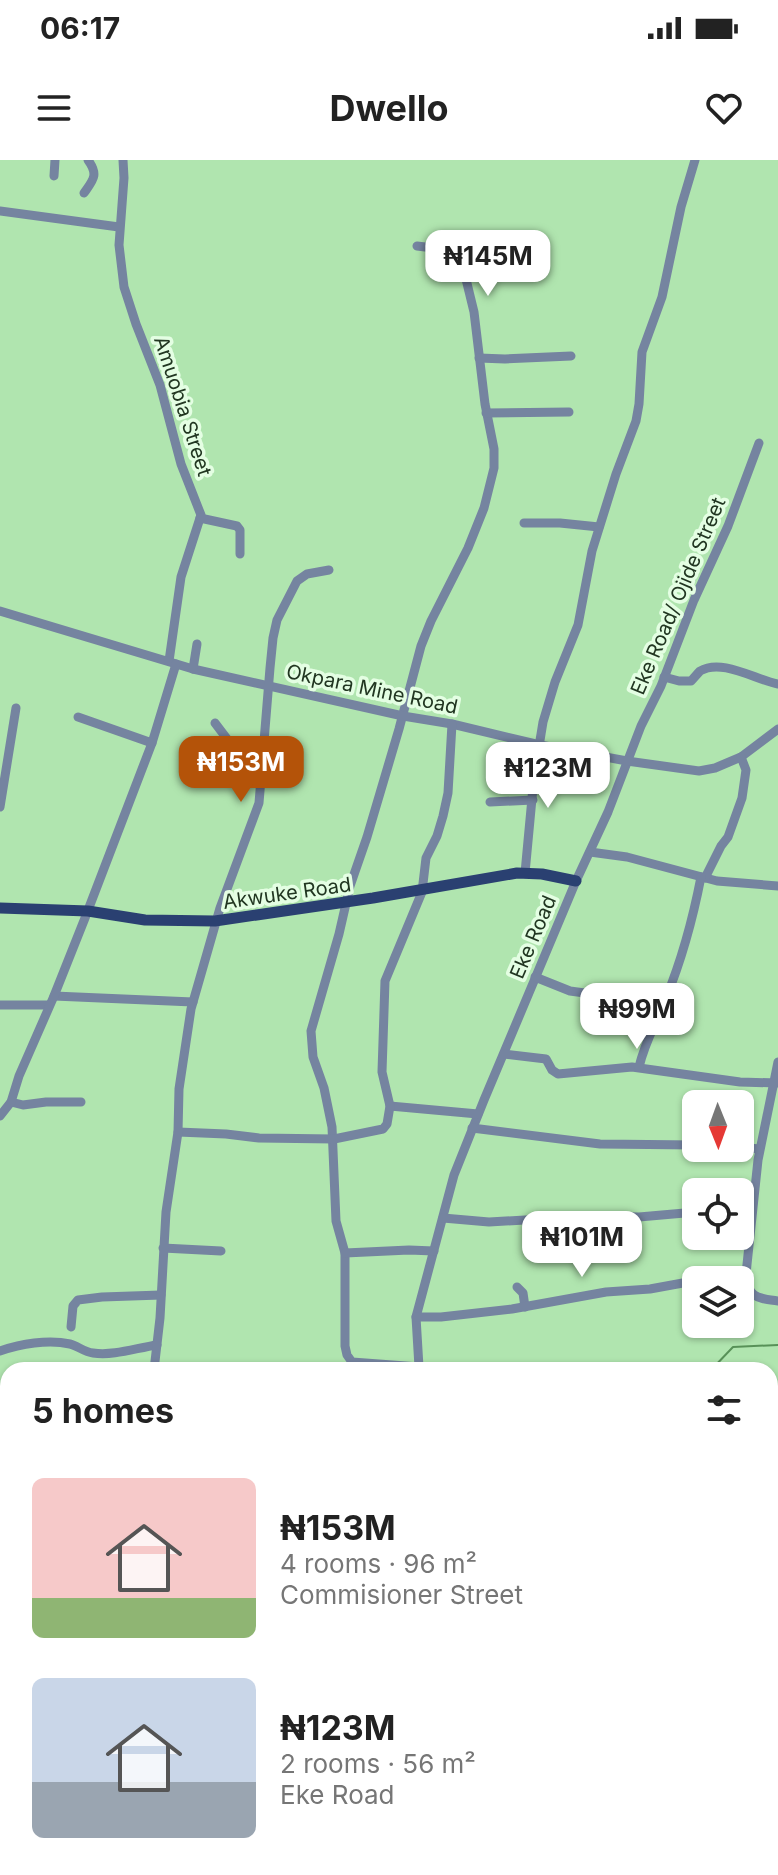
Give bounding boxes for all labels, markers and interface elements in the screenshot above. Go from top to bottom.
text: 06:17 [40,10,120,46]
icon: menu [32,86,76,130]
text: Dwello [329,86,449,130]
icon: heart [702,86,746,130]
pin: ₦145M [432,230,544,298]
text: ₦145M [443,240,533,271]
street label: Amuobia Street [149,333,217,479]
street label: Eke Road/ Ojide Street [626,493,731,698]
street label: Okpara Mine Road [284,659,460,719]
pin: ₦153M [185,736,297,804]
pin: ₦123M [492,742,604,810]
text: ₦153M [197,746,285,777]
text: ₦123M [504,752,592,783]
street label: Akwuke Road [221,872,353,914]
street label: Eke Road [505,892,561,982]
pin: ₦99M [590,983,684,1051]
text: ₦99M [598,993,676,1024]
north arrow [682,1090,754,1162]
map controls [682,1090,754,1338]
button: locate [682,1178,754,1250]
pin: ₦101M [526,1211,638,1279]
text: ₦101M [540,1221,624,1252]
button: layers [682,1266,754,1338]
icon: filters [702,1388,746,1432]
text: 5 homes [32,1390,174,1431]
text: ₦153M [280,1507,396,1548]
icon: home [96,1510,192,1606]
text: 4 rooms · 96 m² [280,1548,477,1579]
text: Commisioner Street [280,1579,523,1610]
text: ₦123M [280,1707,395,1748]
icon: home [96,1710,192,1806]
text: 2 rooms · 56 m² [280,1748,476,1779]
text: Eke Road [280,1779,395,1810]

